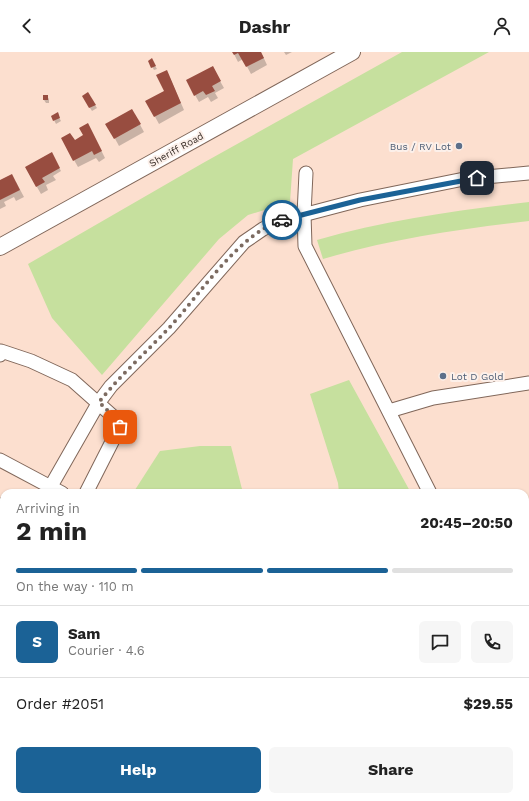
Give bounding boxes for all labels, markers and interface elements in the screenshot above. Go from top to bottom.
icon: back [16,15,38,37]
icon: person [491,15,513,37]
text: Dashr [239,16,290,37]
street label: Sheriff Road [147,130,205,169]
place label: Bus / RV Lot [390,141,452,152]
marker: Bus / RV Lot [454,141,464,151]
pin [460,161,494,195]
icon: home [466,167,488,189]
courier [262,200,302,240]
icon: car [271,209,293,231]
marker: Lot D Gold [438,371,448,381]
place label: Lot D Gold [451,371,504,382]
pin [103,410,137,444]
icon: bag [109,416,131,438]
text: Arriving in [16,501,80,516]
text: 20:45–20:50 [420,514,513,532]
text: 2 min [16,516,87,546]
text: On the way · 110 m [16,579,134,594]
button: chat [419,621,461,663]
button: phone [471,621,513,663]
text: Sam [68,625,100,643]
text: S [32,633,42,651]
text: Courier · 4.6 [68,643,145,658]
text: Order #2051 [16,695,104,713]
text: $29.55 [463,695,513,713]
button: Help [16,747,261,793]
button: Share [269,747,513,793]

